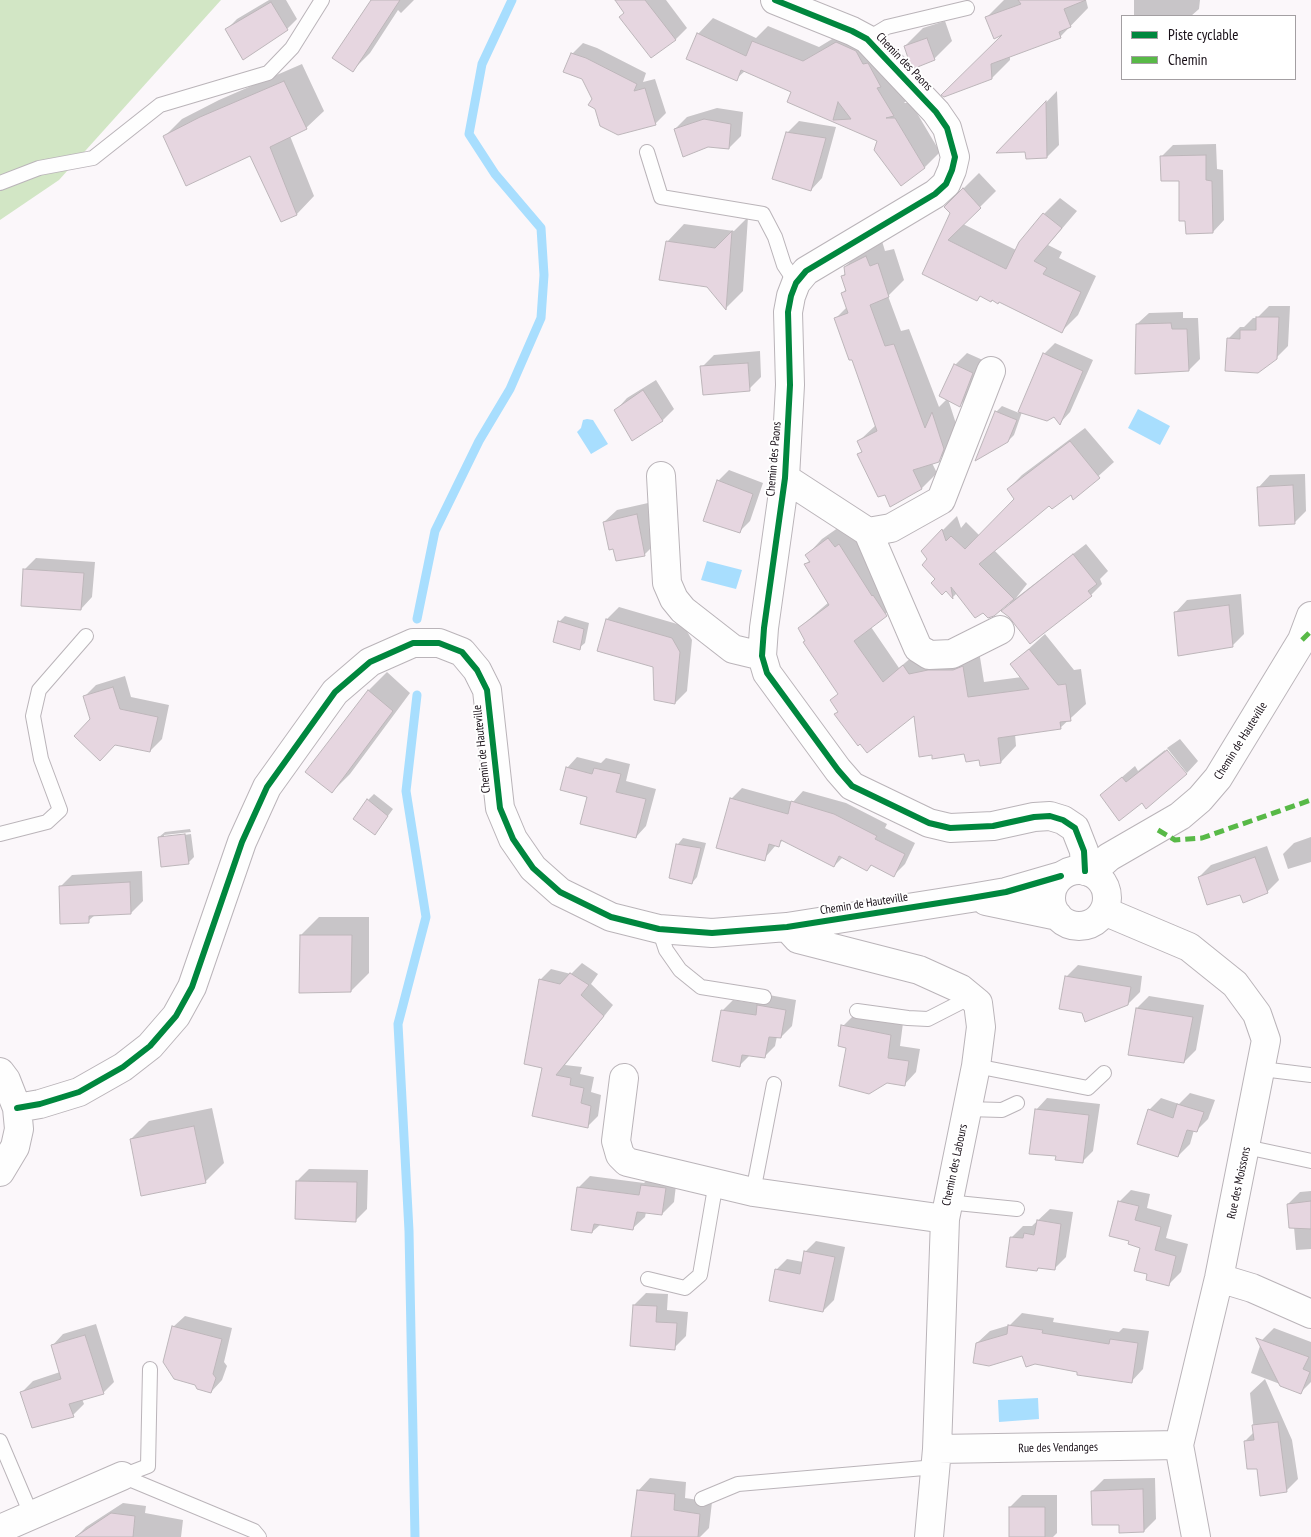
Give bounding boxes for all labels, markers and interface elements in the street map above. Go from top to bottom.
legend [1121,15,1296,80]
text: Piste cyclable [1168,25,1238,44]
street label: Chemin des Paons [873,30,935,94]
text: Chemin [1168,50,1207,69]
street label: Chemin des Paons [764,421,784,497]
street label: Chemin de Hauteville [1211,700,1271,782]
street label: Chemin de Hauteville [470,704,494,794]
street label: Chemin de Hauteville [819,890,909,918]
street label: Chemin des Labours [939,1123,971,1207]
street label: Rue des Moissons [1224,1146,1254,1220]
street label: Rue des Vendanges [1018,1440,1098,1456]

